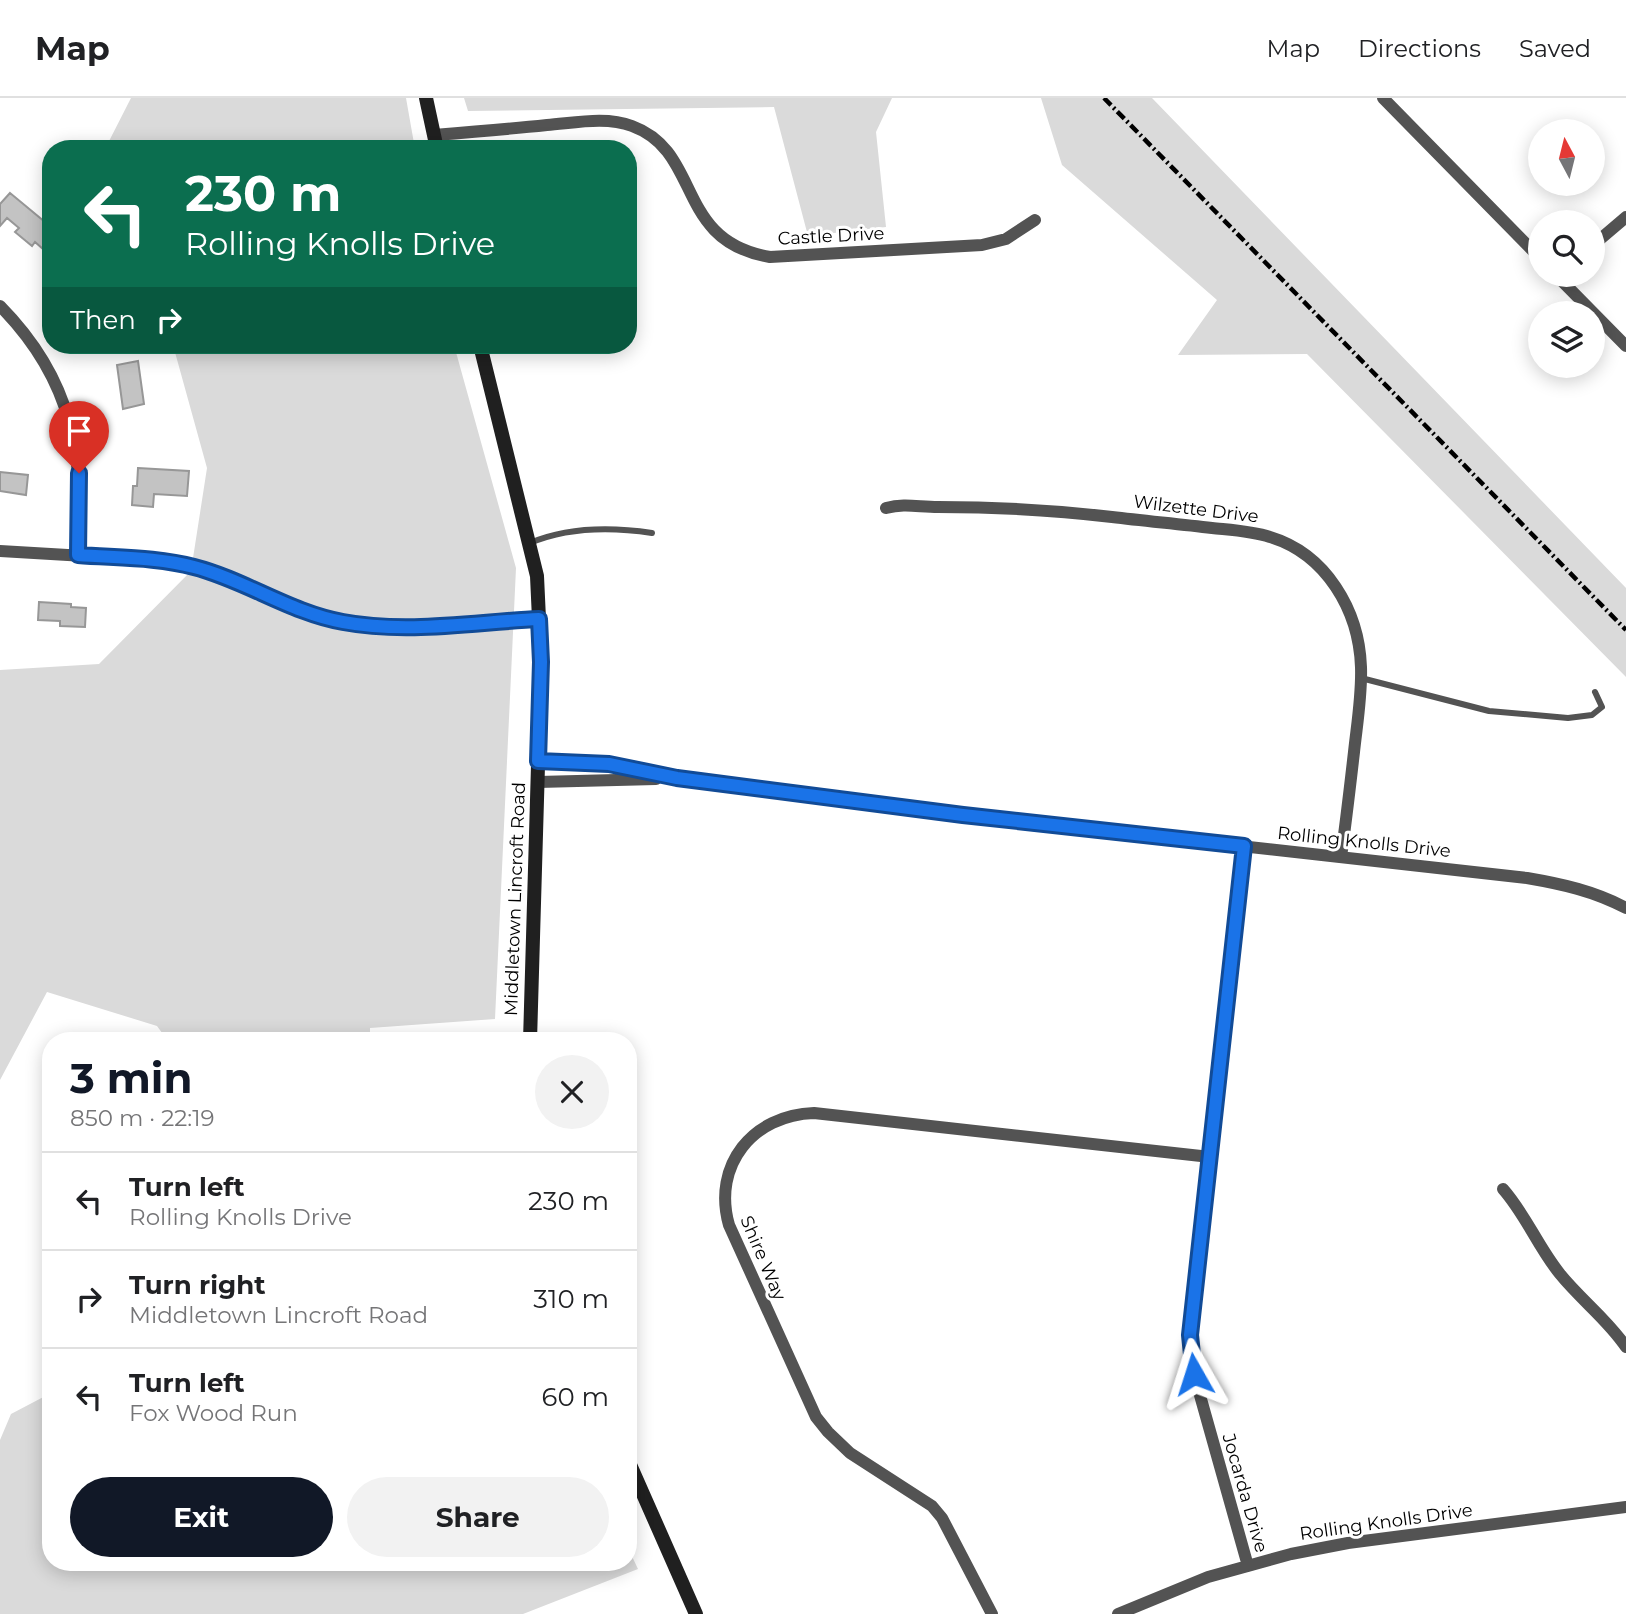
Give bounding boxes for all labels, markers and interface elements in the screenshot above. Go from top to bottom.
text: Map [35,28,110,68]
text: Map [1267,34,1320,63]
text: Directions [1358,34,1481,63]
text: Saved [1519,34,1591,63]
north arrow [1528,119,1605,196]
map controls [1528,119,1605,378]
text: 230 m [185,164,341,223]
icon: left [70,168,161,259]
button: search [1528,210,1605,287]
street label: Castle Drive [777,222,885,250]
text: Rolling Knolls Drive [185,224,495,263]
icon: right [150,301,188,339]
button: layers [1528,301,1605,378]
text: Then [70,304,136,336]
pin [49,401,109,473]
icon: arrive [60,412,98,450]
street label: Wilzette Drive [1132,490,1260,528]
street label: Middletown Lincroft Road [500,782,530,1016]
street label: Rolling Knolls Drive [1276,822,1452,862]
text: 3 min [70,1052,192,1104]
button: close [535,1055,609,1129]
text: 850 m · 22:19 [70,1104,215,1132]
text: Turn left [129,1171,245,1203]
icon: left [70,1182,108,1220]
text: 230 m [528,1185,609,1217]
text: Rolling Knolls Drive [129,1203,352,1231]
street label: Shire Way [735,1212,791,1304]
text: Turn right [129,1269,265,1301]
icon: right [70,1280,108,1318]
text: 310 m [533,1283,609,1315]
text: Middletown Lincroft Road [129,1301,428,1329]
position arrow [1157,1337,1231,1411]
text: Turn left [129,1367,245,1399]
icon: left [70,1378,108,1416]
text: 60 m [542,1381,609,1413]
text: Fox Wood Run [129,1399,298,1427]
street label: Jocarda Drive [1217,1430,1273,1555]
button: Exit [70,1477,333,1557]
button: Share [347,1477,609,1557]
street label: Rolling Knolls Drive [1298,1499,1474,1545]

